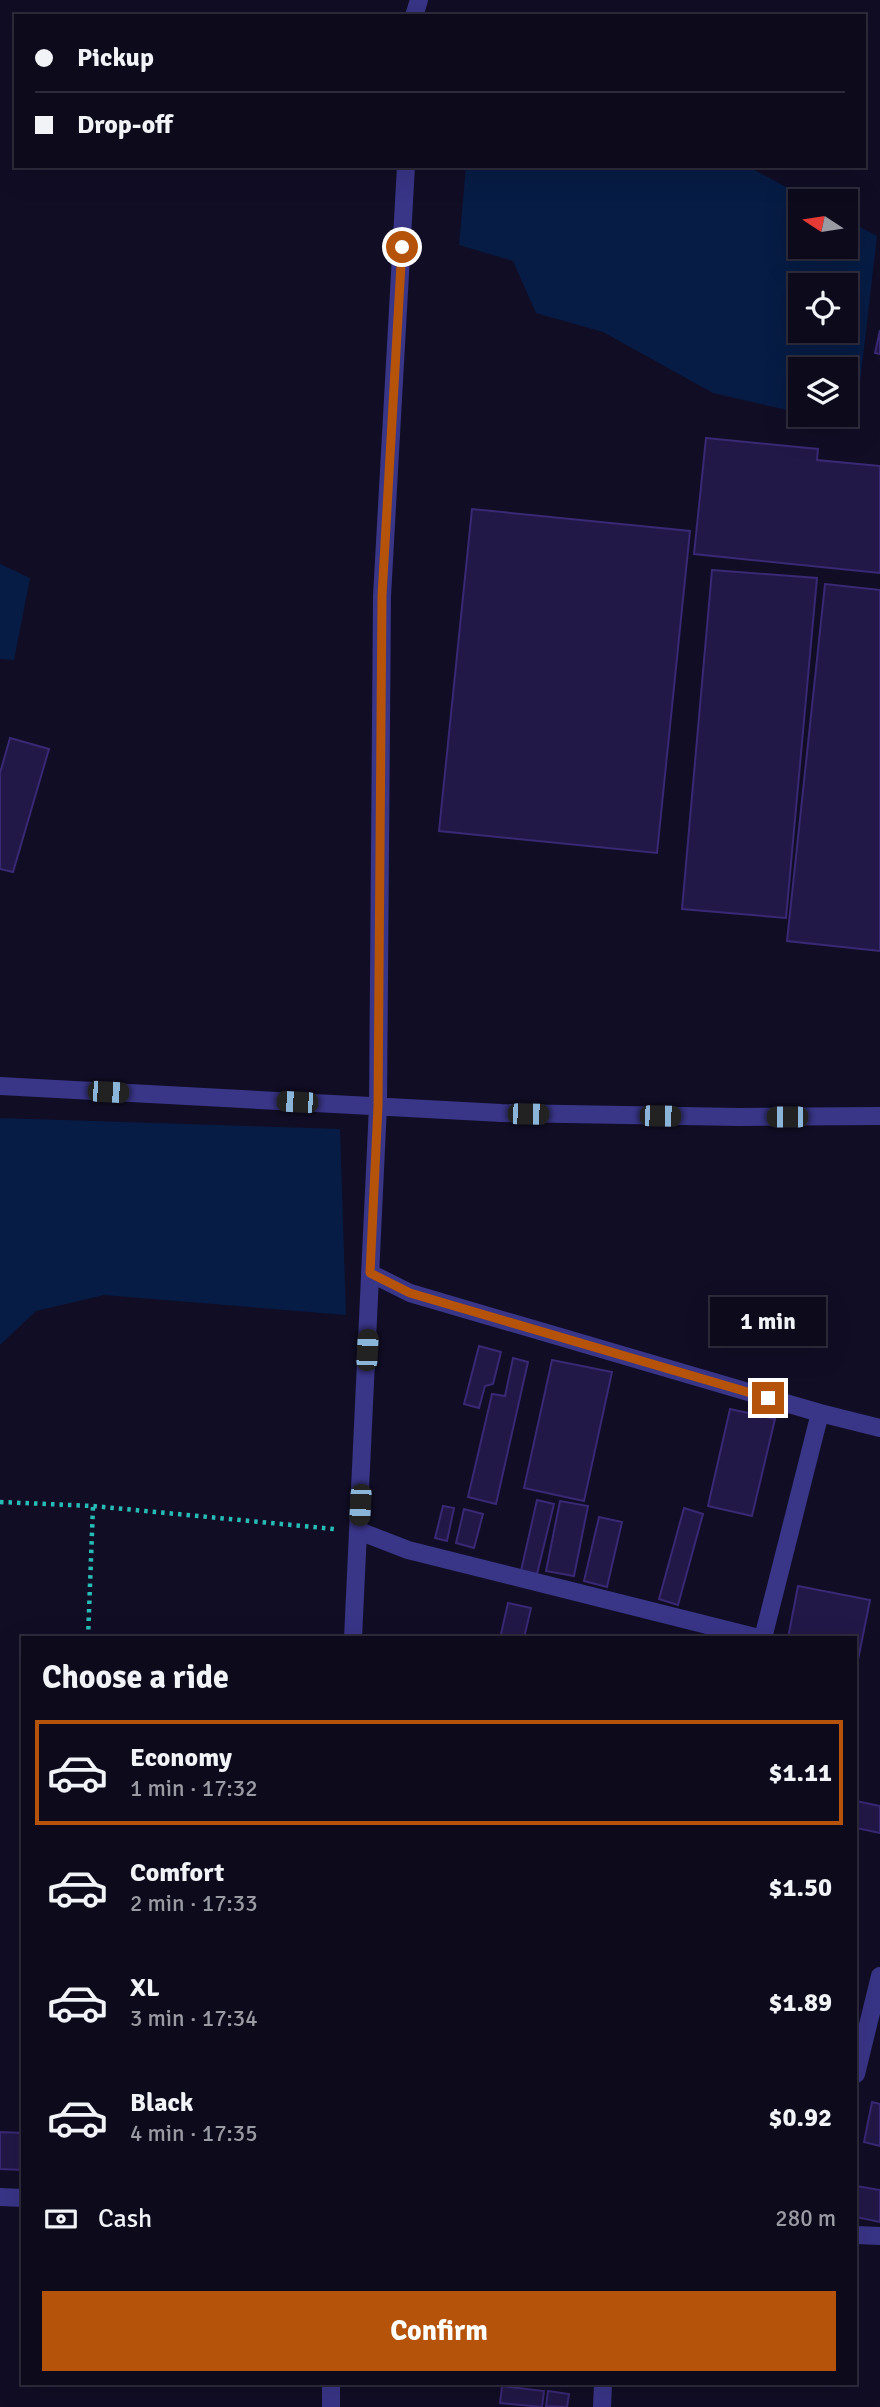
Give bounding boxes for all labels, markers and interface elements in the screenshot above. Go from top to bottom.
text: Pickup [77,42,154,74]
text: Drop-off [77,109,173,141]
north arrow [788,189,858,259]
map controls [788,189,858,427]
route start [386,231,418,263]
button: locate [788,273,858,343]
button: layers [788,357,858,427]
car [87,1080,130,1104]
car [276,1090,319,1114]
car [507,1103,550,1125]
car [639,1105,682,1127]
car [767,1107,809,1128]
callout: 1 min [710,1296,826,1346]
text: 1 min [740,1307,796,1336]
car [356,1328,379,1372]
route end [752,1382,784,1414]
car [349,1483,372,1527]
text: Choose a ride [42,1658,229,1697]
icon: car [46,1741,109,1804]
text: Economy [130,1742,232,1774]
text: $1.11 [768,1757,832,1789]
text: 1 min · 17:32 [130,1774,258,1803]
icon: car [46,1856,109,1919]
text: Comfort [130,1857,224,1889]
text: $1.50 [768,1872,832,1904]
text: 2 min · 17:33 [130,1889,258,1918]
icon: car [46,1971,109,2034]
text: XL [130,1972,160,2004]
text: $1.89 [768,1987,832,2019]
text: 3 min · 17:34 [130,2004,258,2033]
icon: car [46,2086,109,2149]
text: Black [130,2087,193,2119]
text: $0.92 [768,2102,832,2134]
text: 4 min · 17:35 [130,2119,258,2148]
icon: cash [42,2200,80,2238]
text: Cash [98,2203,152,2235]
text: 280 m [775,2204,836,2233]
button: Confirm [42,2291,836,2371]

